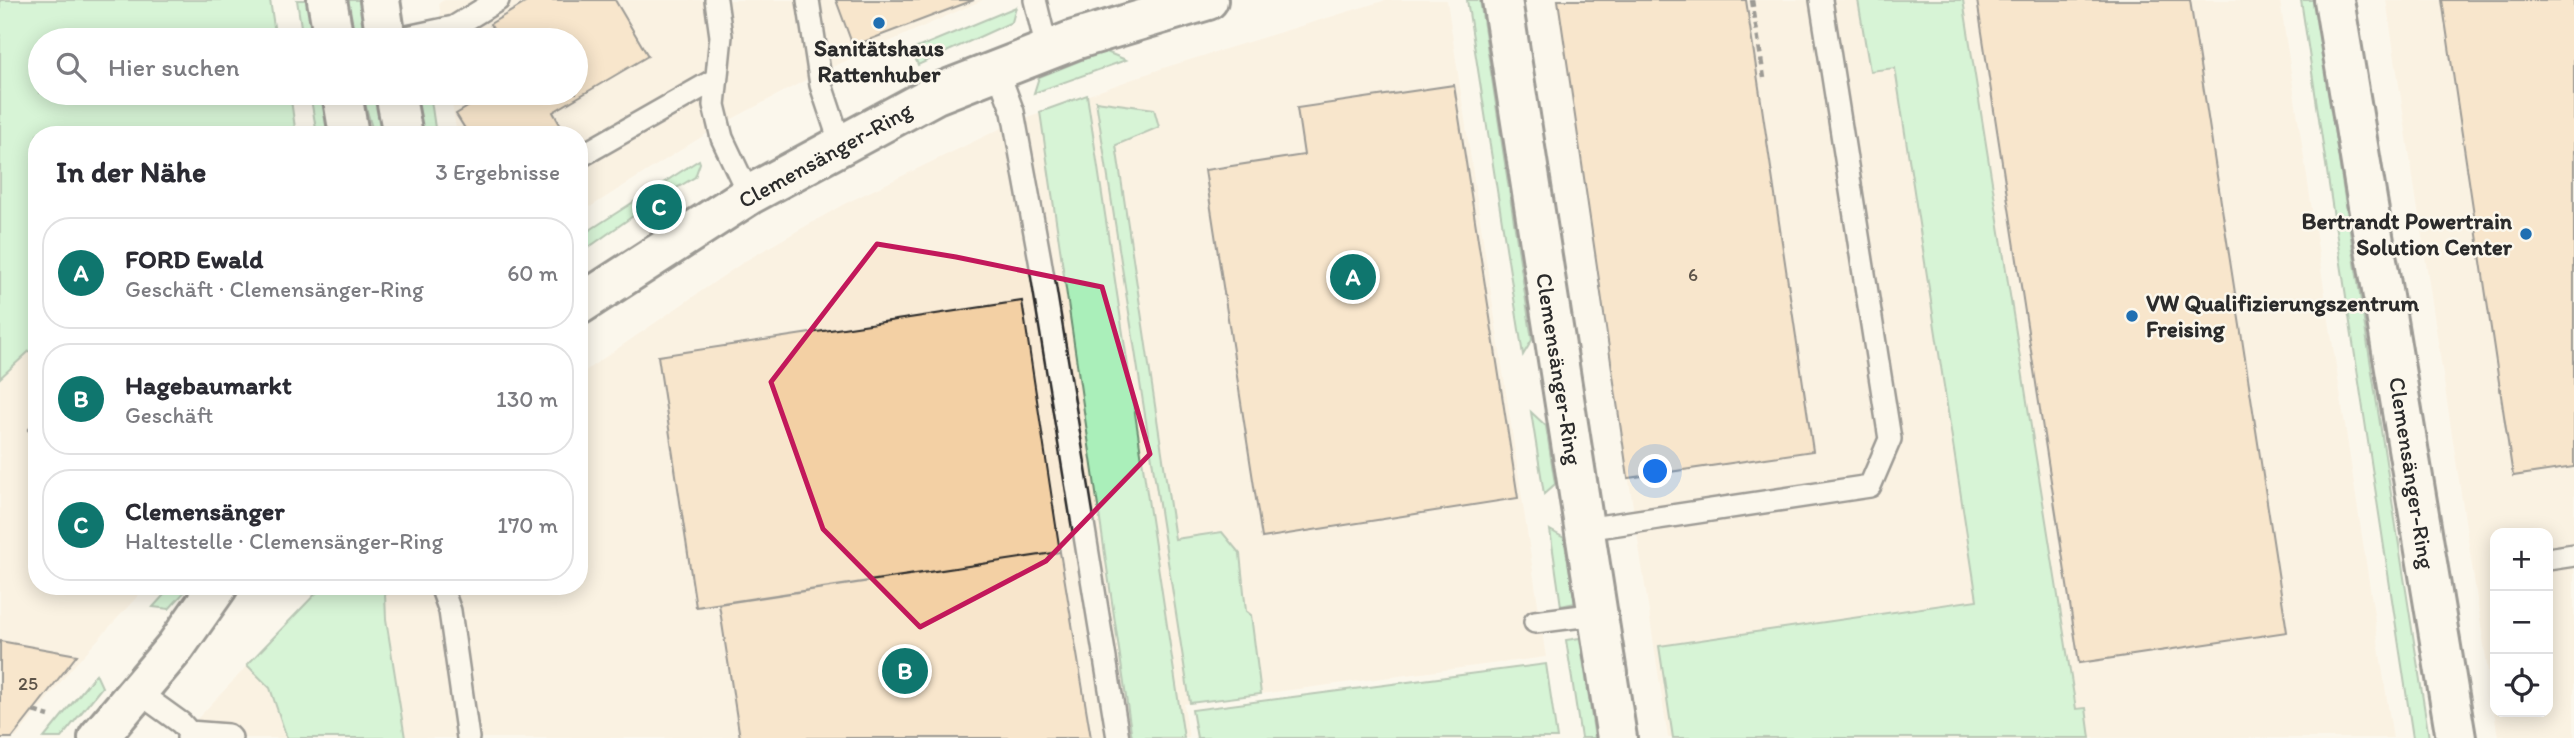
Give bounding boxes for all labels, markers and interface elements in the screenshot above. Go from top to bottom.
marker: Sanitätshaus Rattenhuber [871,15,887,31]
search box [28,28,588,105]
place label: Sanitätshaus Rattenhuber [814,34,944,88]
icon: search [52,48,90,86]
text: Hier suchen [108,51,240,83]
street label: Clemensänger-Ring [733,96,917,214]
text: In der Nähe [56,153,206,190]
text: 3 Ergebnisse [435,158,560,186]
pin: C [636,181,682,233]
place label: Bertrandt Powertrain Solution Center [2302,207,2513,261]
marker: Bertrandt Powertrain Solution Center [2518,226,2534,242]
text: FORD Ewald [125,243,263,275]
pin: A [1330,251,1376,303]
text: A [74,259,88,287]
text: 60 m [507,259,558,287]
house number: 6 [1688,263,1698,286]
street label: Clemensänger-Ring [1530,271,1588,467]
text: Geschäft · Clemensänger-Ring [125,275,424,303]
place label: VW Qualifizierungszentrum Freising [2146,289,2419,343]
marker: VW Qualifizierungszentrum Freising [2124,308,2140,324]
text: Hagebaumarkt [125,369,292,401]
street label: Clemensänger-Ring [2383,375,2441,571]
text: B [74,385,88,413]
text: 130 m [496,385,558,413]
text: Geschäft [125,401,214,429]
your location [1638,454,1672,488]
text: Clemensänger [125,495,285,527]
text: C [74,511,88,539]
text: 170 m [497,511,558,539]
text: Haltestelle · Clemensänger-Ring [125,527,443,555]
map controls [2490,528,2553,717]
button: + [2490,528,2553,591]
button: − [2490,591,2553,654]
pin: B [882,645,928,697]
button: locate [2490,654,2553,717]
house number: 25 [18,672,38,695]

